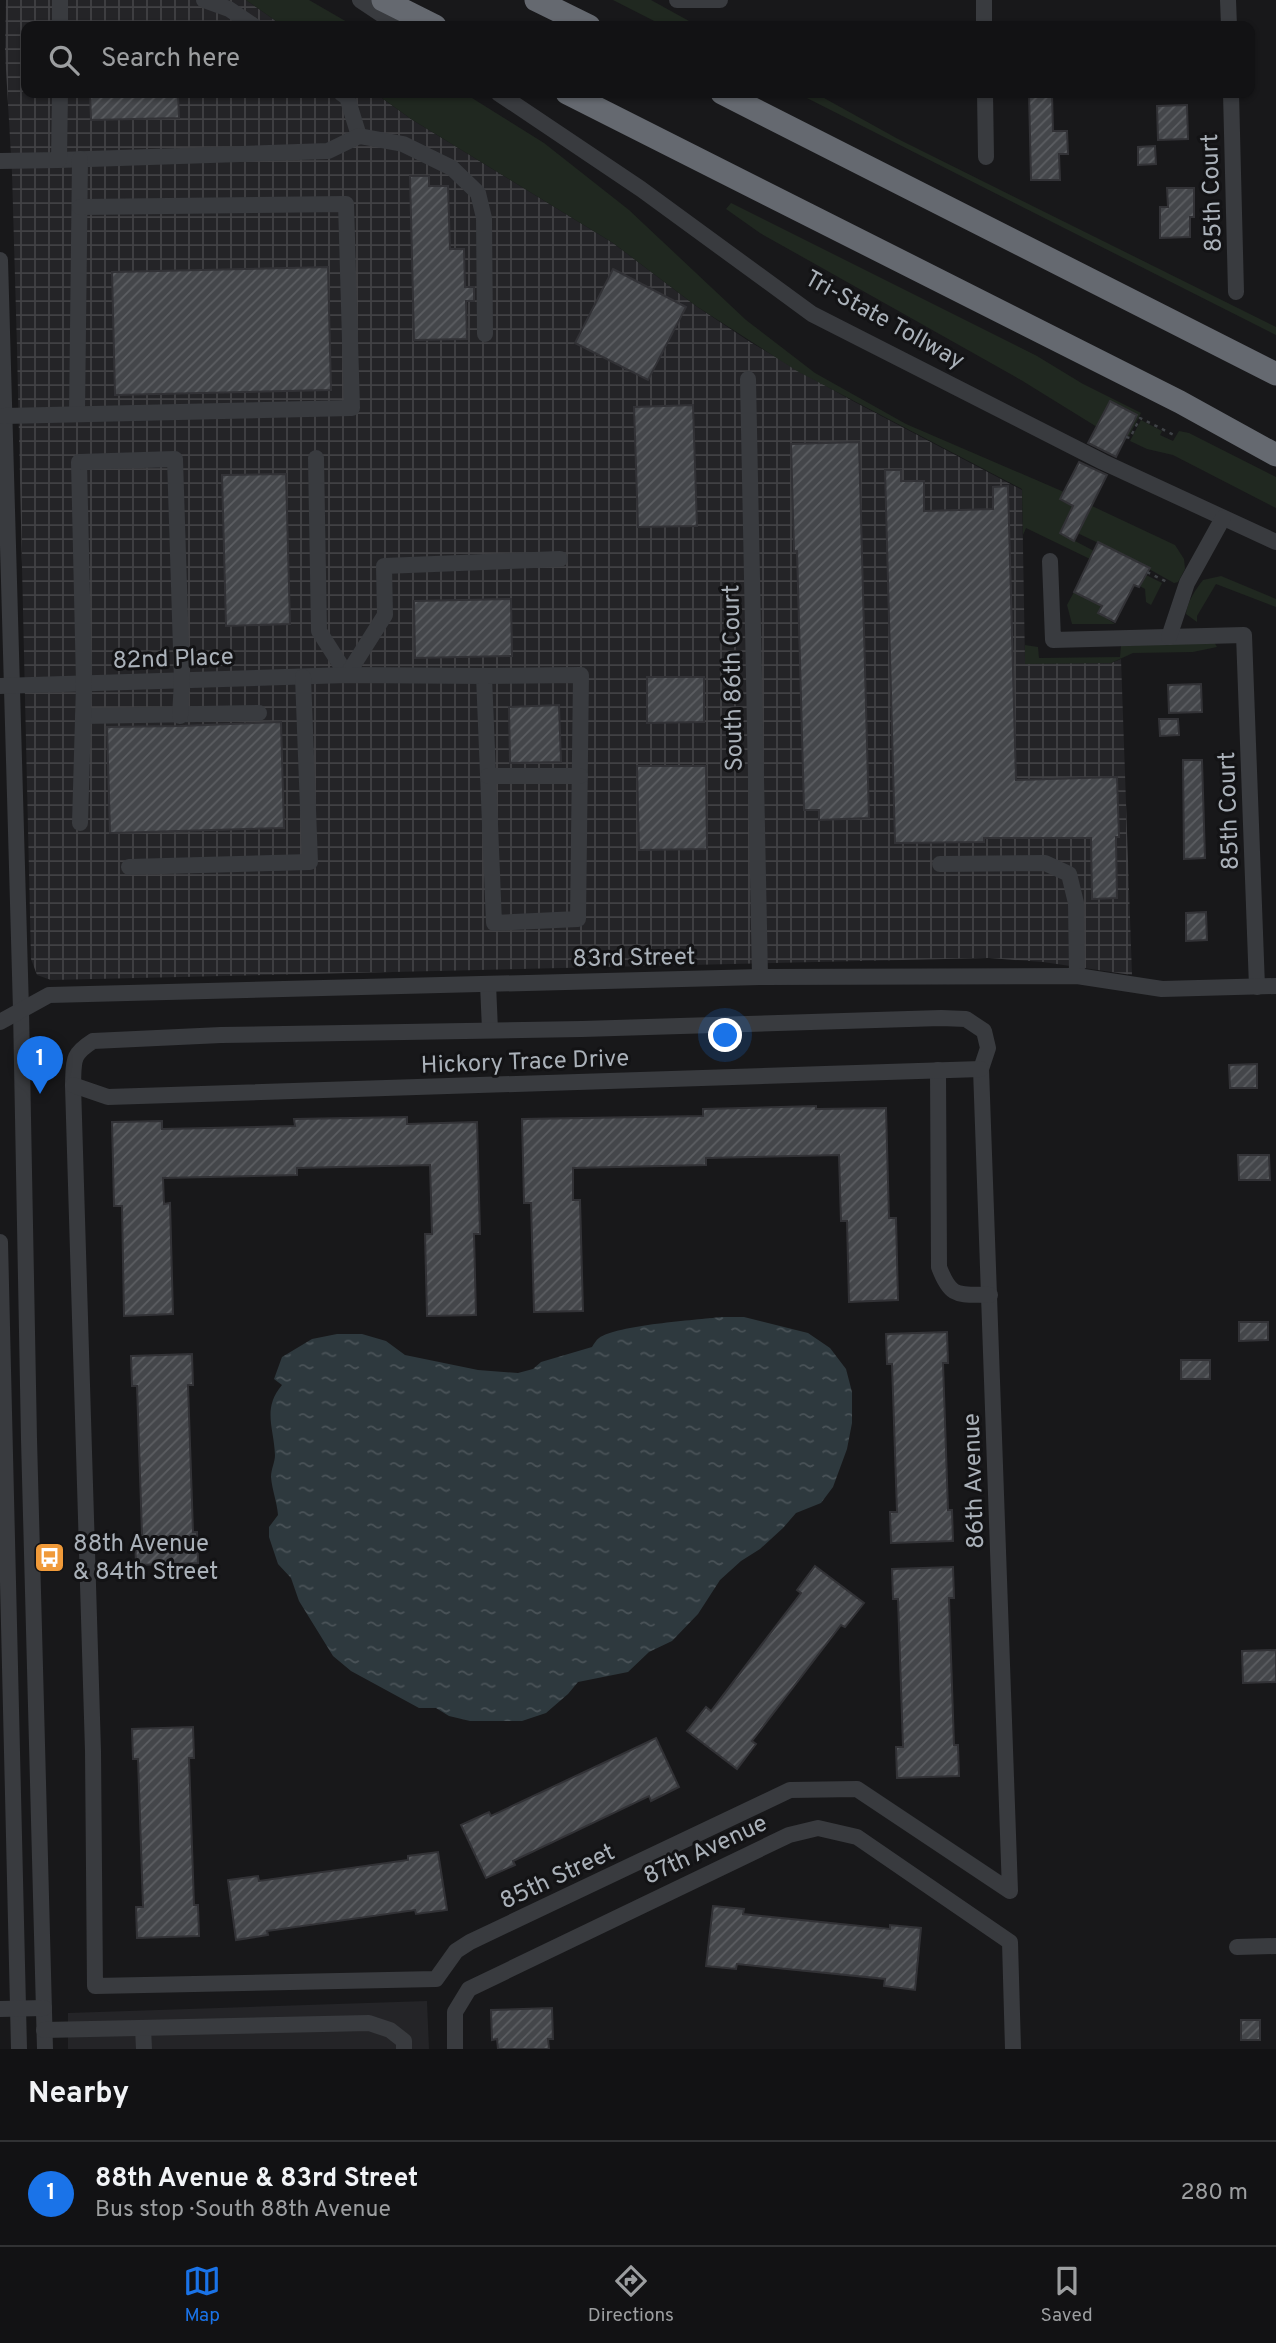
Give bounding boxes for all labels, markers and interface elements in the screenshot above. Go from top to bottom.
search box [21,21,1255,98]
icon: search [45,41,83,79]
text: Search here [101,43,240,76]
street label: 85th Court [1196,133,1230,253]
street label: Tri-State Tollway [799,264,969,377]
street label: South 86th Court [717,584,751,772]
street label: 82nd Place [112,643,234,677]
street label: 85th Court [1213,751,1247,871]
street label: 83rd Street [572,943,696,975]
your location [708,1018,742,1052]
pin: 1 [17,1036,63,1094]
street label: Hickory Trace Drive [420,1044,630,1082]
street label: 86th Avenue [958,1412,992,1549]
place label: 88th Avenue & 84th Street [73,1530,218,1588]
bus stop icon: 88th Avenue & 84th Street [33,1540,67,1574]
street label: 87th Avenue [639,1809,773,1893]
street label: 85th Street [496,1838,620,1917]
text: Nearby [28,2076,129,2113]
text: 88th Avenue & 83rd Street [95,2163,418,2196]
text: 1 [46,2179,56,2208]
text: 280 m [1180,2179,1248,2208]
text: Bus stop · South 88th Avenue [95,2196,391,2225]
tab: Map [183,2262,221,2328]
tab: Directions [588,2262,674,2328]
tab: Saved [1041,2262,1093,2328]

